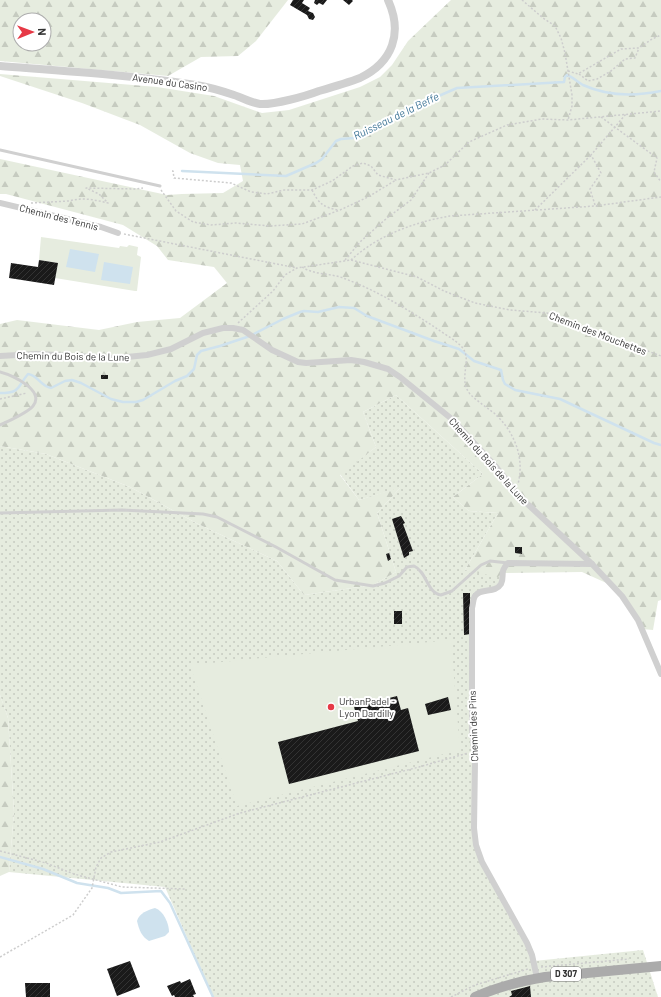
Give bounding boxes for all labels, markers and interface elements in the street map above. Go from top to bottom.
north arrow [12,12,52,52]
text: N [36,28,49,36]
street label: Avenue du Casino [132,71,208,93]
water label: Ruisseau de la Beffe [351,89,441,142]
street label: Chemin des Tennis [18,201,100,233]
street label: Chemin des Mouchettes [548,309,649,357]
street label: Chemin du Bois de la Lune [17,349,129,363]
street label: Chemin du Bois de la Lune [447,415,531,507]
street label: Chemin des Pins [466,690,480,762]
place label: UrbanPadel - Lyon Dardilly [339,695,395,719]
marker: UrbanPadel - Lyon Dardilly [326,702,336,712]
road number: D 307 [551,967,581,981]

